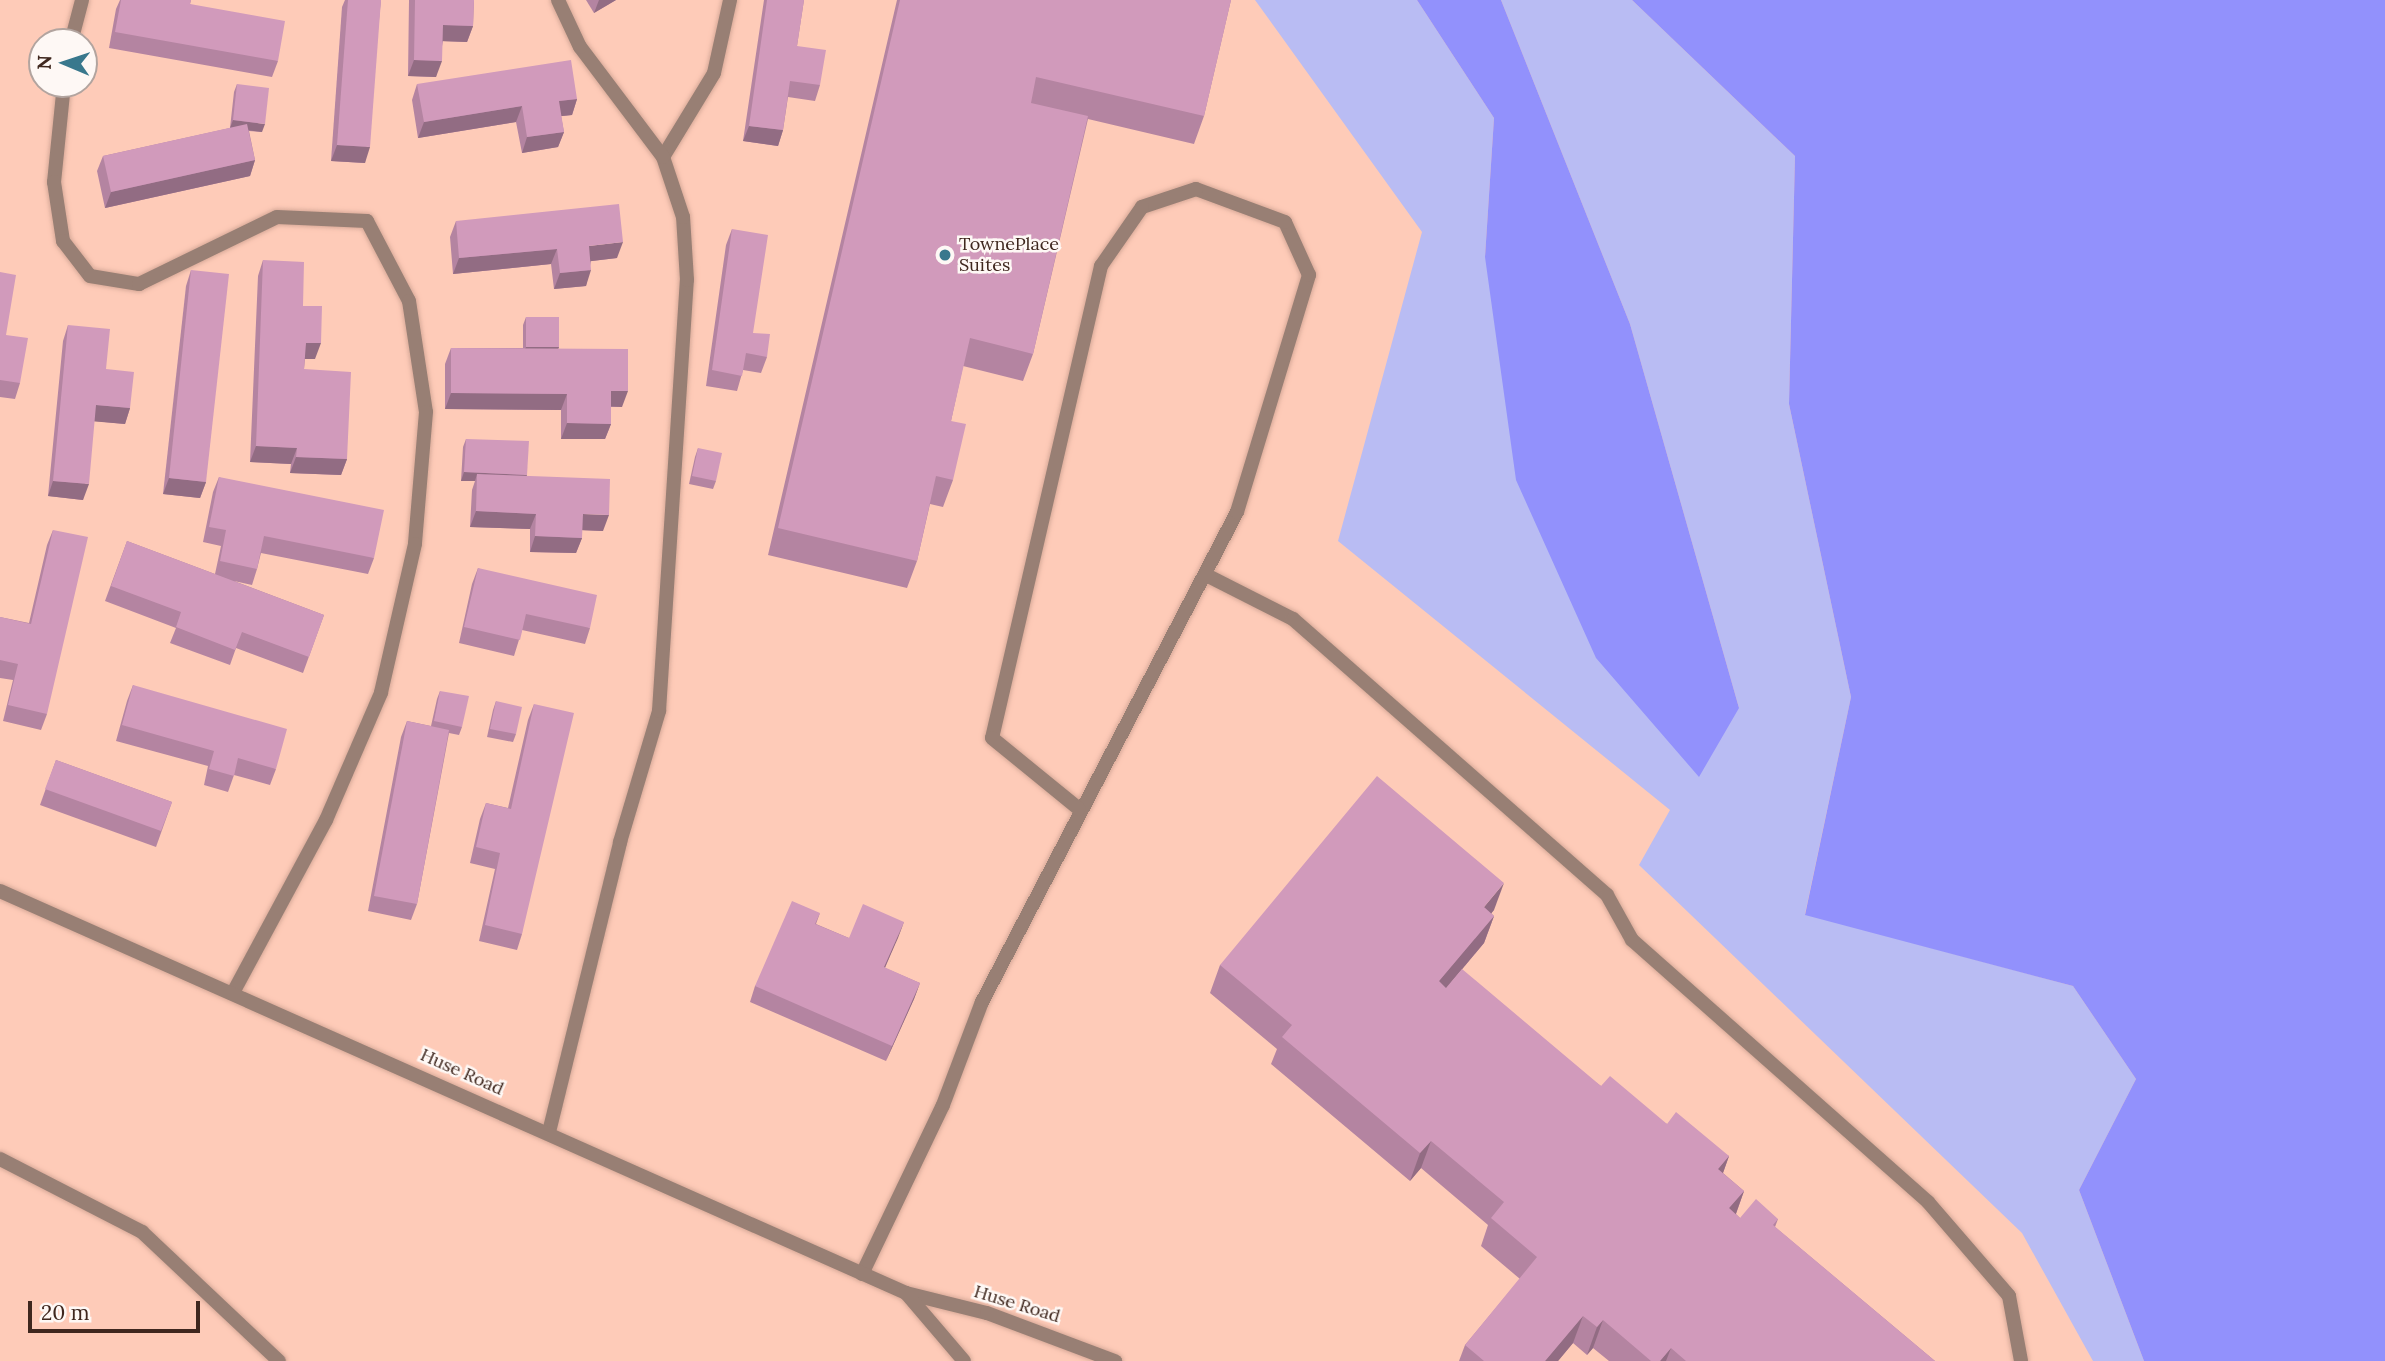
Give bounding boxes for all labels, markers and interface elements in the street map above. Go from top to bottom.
north arrow [28,28,98,98]
text: N [32,55,56,70]
place label: TownePlace Suites [959,234,1059,276]
marker: TownePlace Suites [937,247,953,263]
street label: Huse Road [417,1044,507,1100]
street label: Huse Road [971,1281,1063,1327]
scale bar [32,1288,203,1332]
text: 20 m [41,1299,90,1326]

